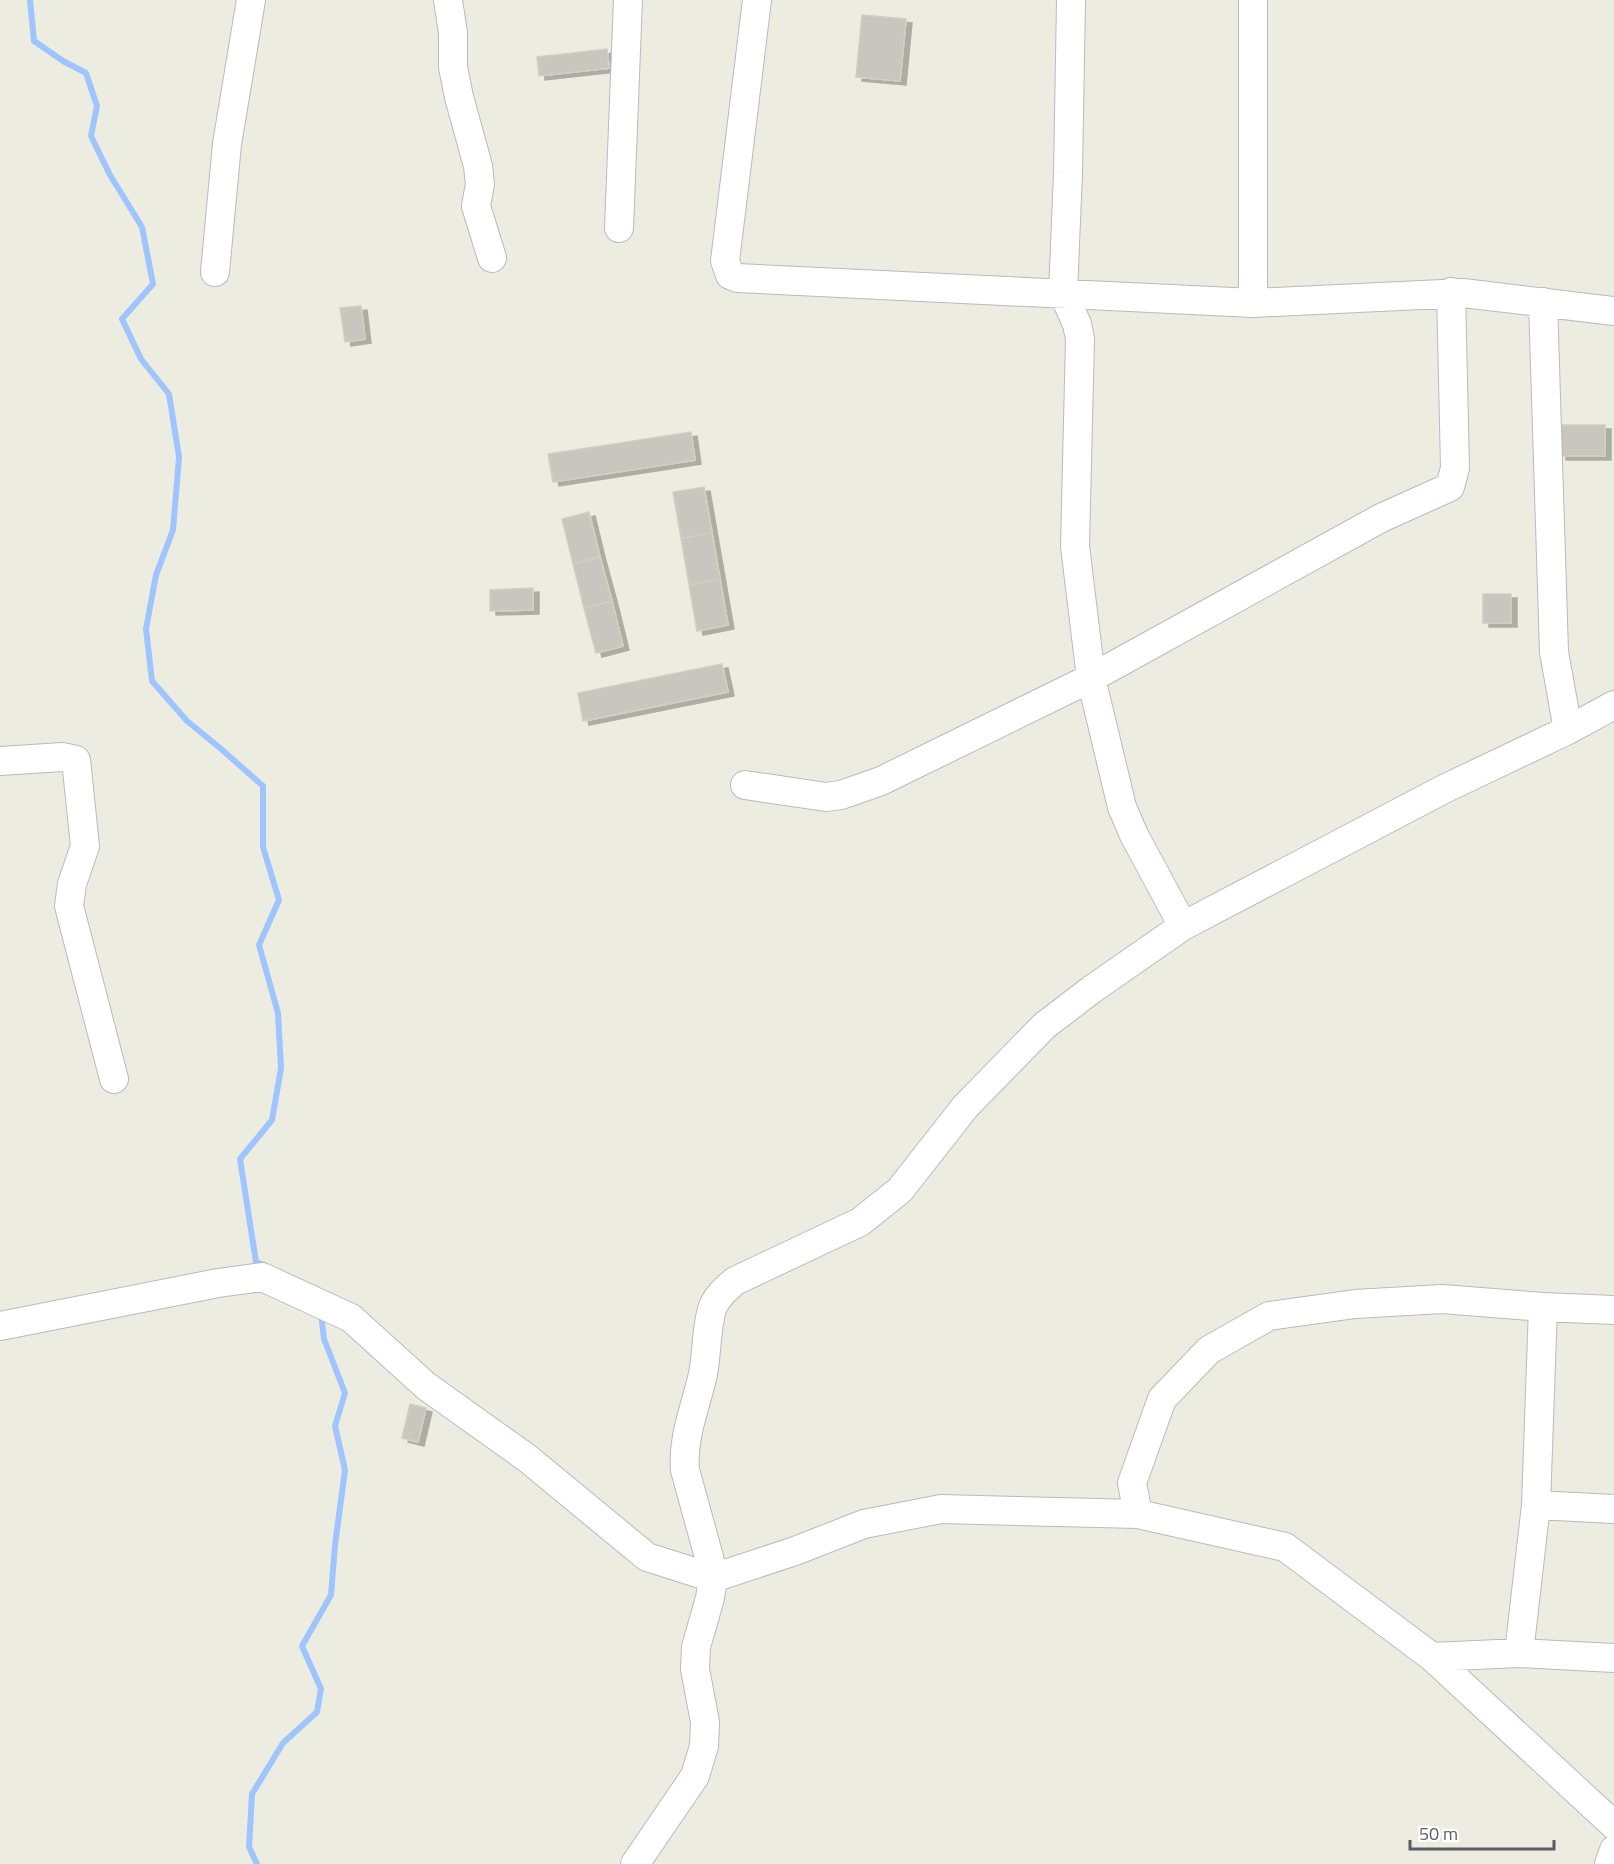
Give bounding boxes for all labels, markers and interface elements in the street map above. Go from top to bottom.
scale bar [1410,1813,1554,1851]
text: 50 m [1419,1820,1458,1847]

